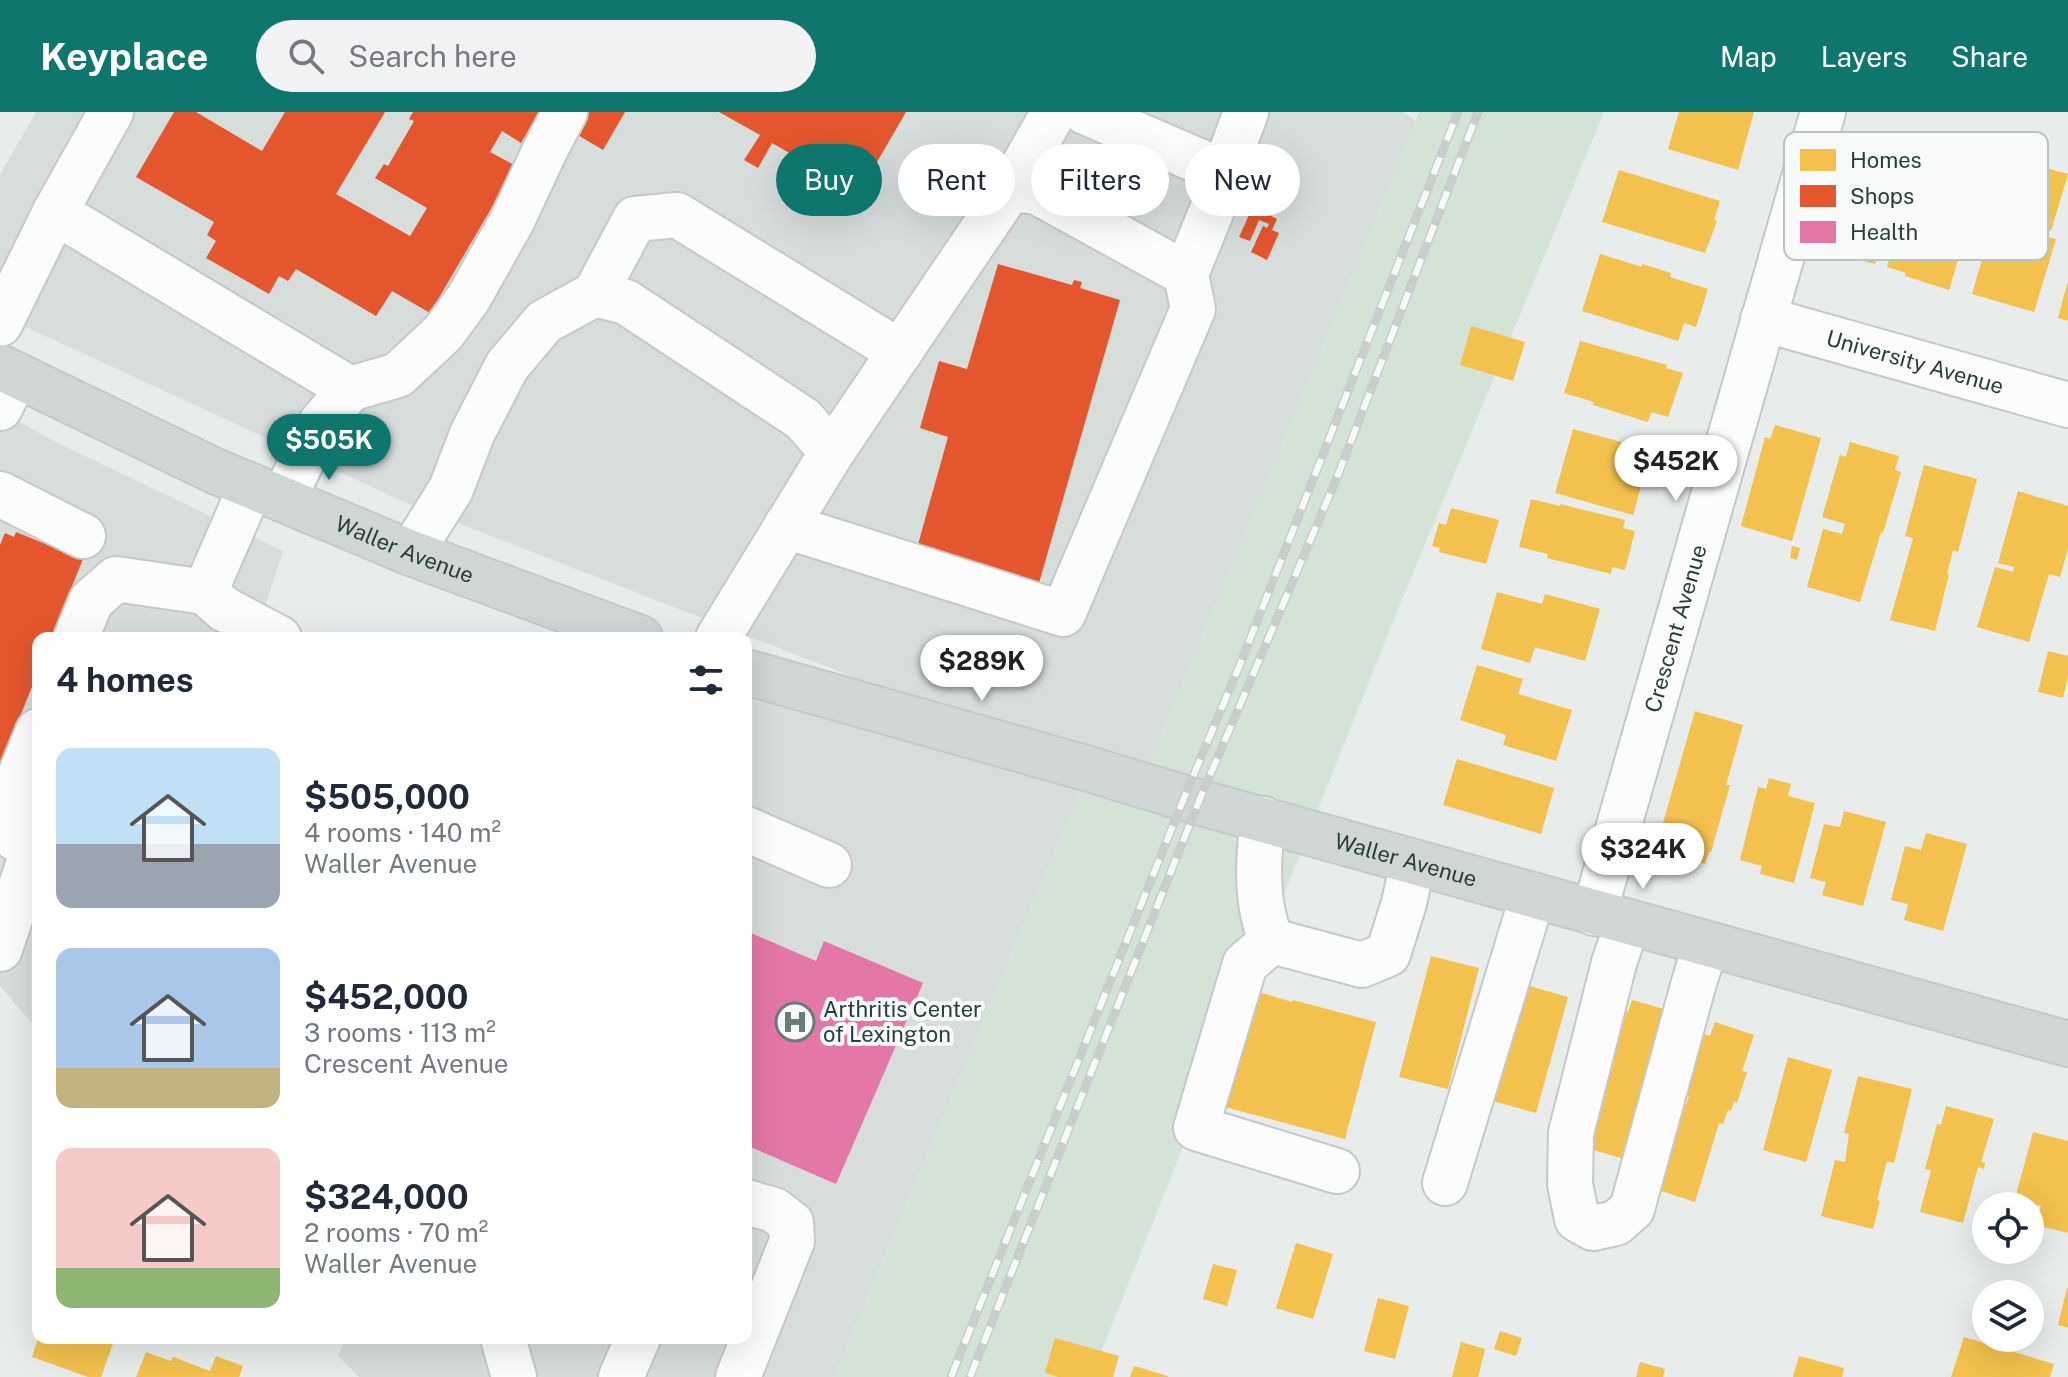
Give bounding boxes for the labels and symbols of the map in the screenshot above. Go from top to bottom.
legend [1784,132,2048,260]
text: Homes [1850,147,1922,173]
text: Shops [1850,183,1914,209]
text: Health [1850,219,1918,245]
street label: University Avenue [1823,324,2007,399]
pin: $505K [273,414,385,482]
pin: $452K [1620,435,1732,503]
street label: Waller Avenue [332,510,477,588]
street label: Crescent Avenue [1639,542,1712,715]
pin: $289K [926,635,1038,703]
pin: $324K [1587,823,1699,891]
street label: Waller Avenue [1332,828,1480,892]
place label: Arthritis Center of Lexington [823,996,982,1047]
hospital icon: Arthritis Center of Lexington [774,1001,816,1043]

